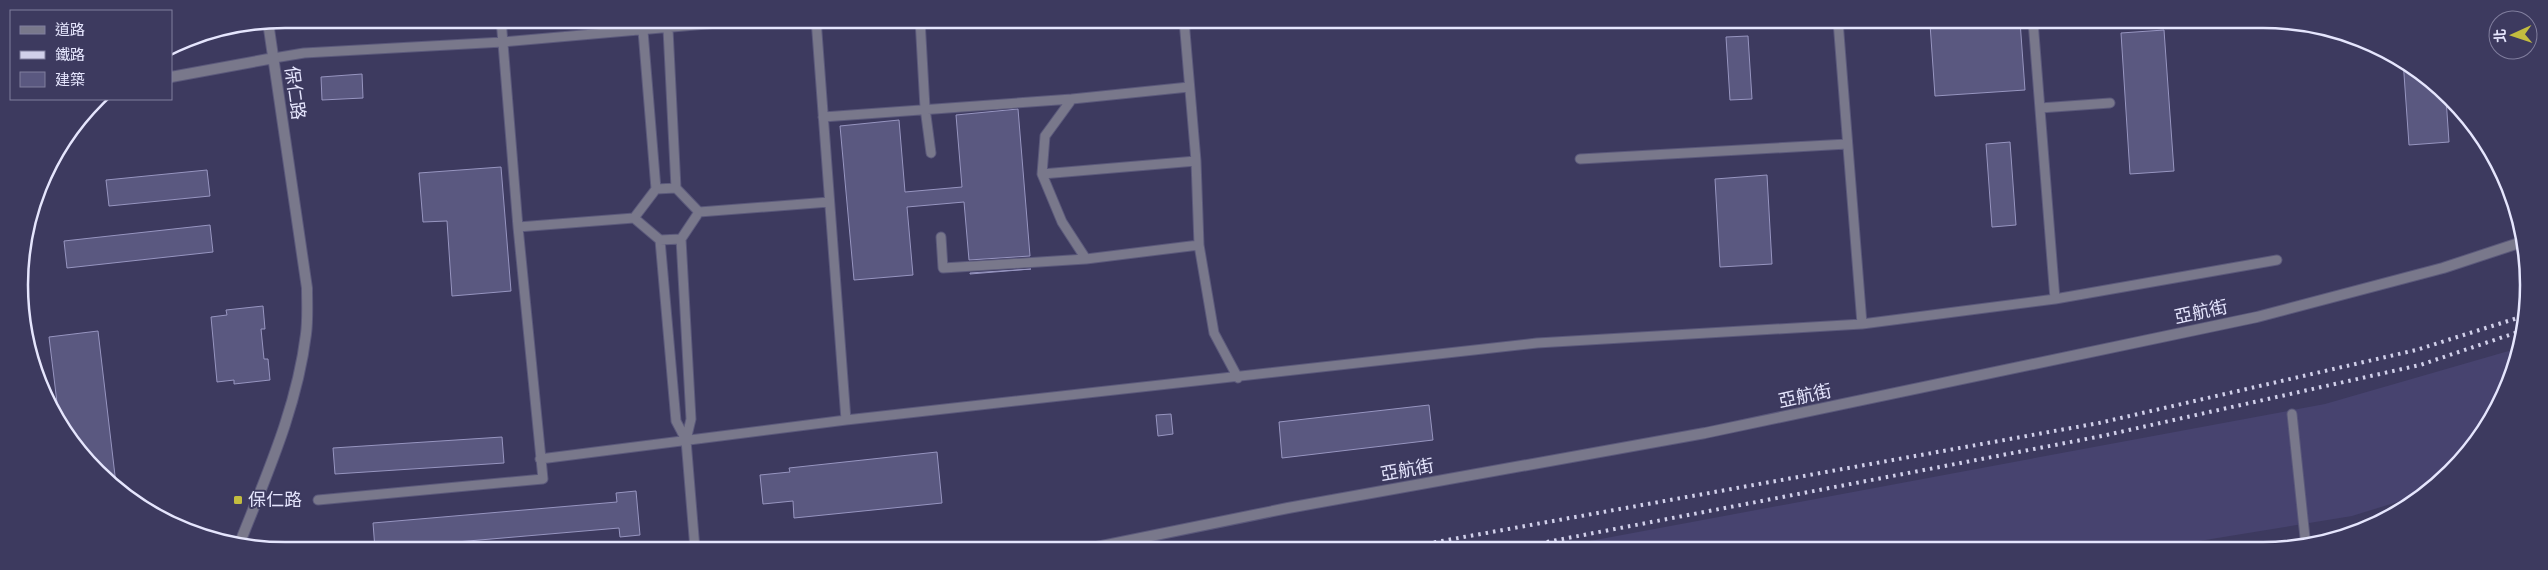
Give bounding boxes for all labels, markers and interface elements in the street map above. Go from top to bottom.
legend [10,10,172,100]
north arrow [2488,10,2538,60]
text: 道路 [55,21,85,39]
text: 北 [2492,28,2509,43]
text: 鐵路 [55,46,85,64]
street label: 保仁路 [280,65,310,121]
text: 建築 [55,71,85,89]
street label: 亞航街 [2172,296,2230,328]
street label: 亞航街 [1776,380,1834,412]
street label: 亞航街 [1379,454,1435,486]
place label: 保仁路 [248,489,302,511]
marker: 保仁路 [232,494,244,506]

